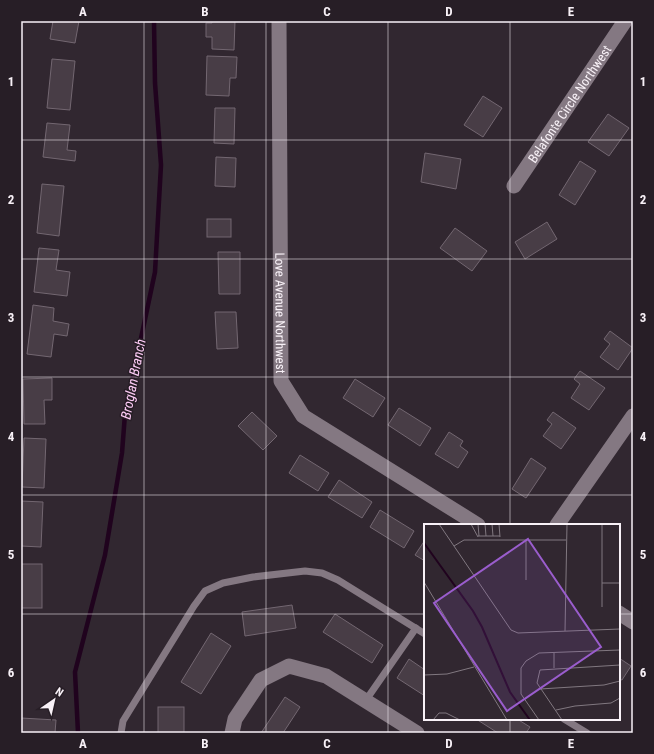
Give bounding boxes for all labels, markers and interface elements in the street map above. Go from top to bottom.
text: A [79,4,87,19]
text: B [201,4,209,19]
text: C [323,4,331,19]
text: D [445,4,453,19]
text: E [568,4,575,19]
street label: Belafonte Circle Northwest [525,42,614,165]
text: 1 [8,74,14,89]
text: 1 [640,74,646,89]
text: 2 [8,192,15,207]
text: 2 [640,192,647,207]
street label: Love Avenue Northwest [273,252,288,374]
text: 3 [8,310,14,325]
text: 3 [640,310,646,325]
water label: Broglan Branch [117,337,149,421]
text: 4 [8,429,15,444]
text: 4 [640,429,647,444]
inset map [424,524,620,720]
text: 5 [8,547,15,562]
text: 5 [640,547,647,562]
text: 6 [8,665,15,680]
text: 6 [640,665,647,680]
north arrow [34,680,74,720]
text: N [53,685,66,700]
text: A [79,736,87,751]
text: B [201,736,209,751]
text: C [323,736,331,751]
text: D [445,736,453,751]
text: E [568,736,575,751]

